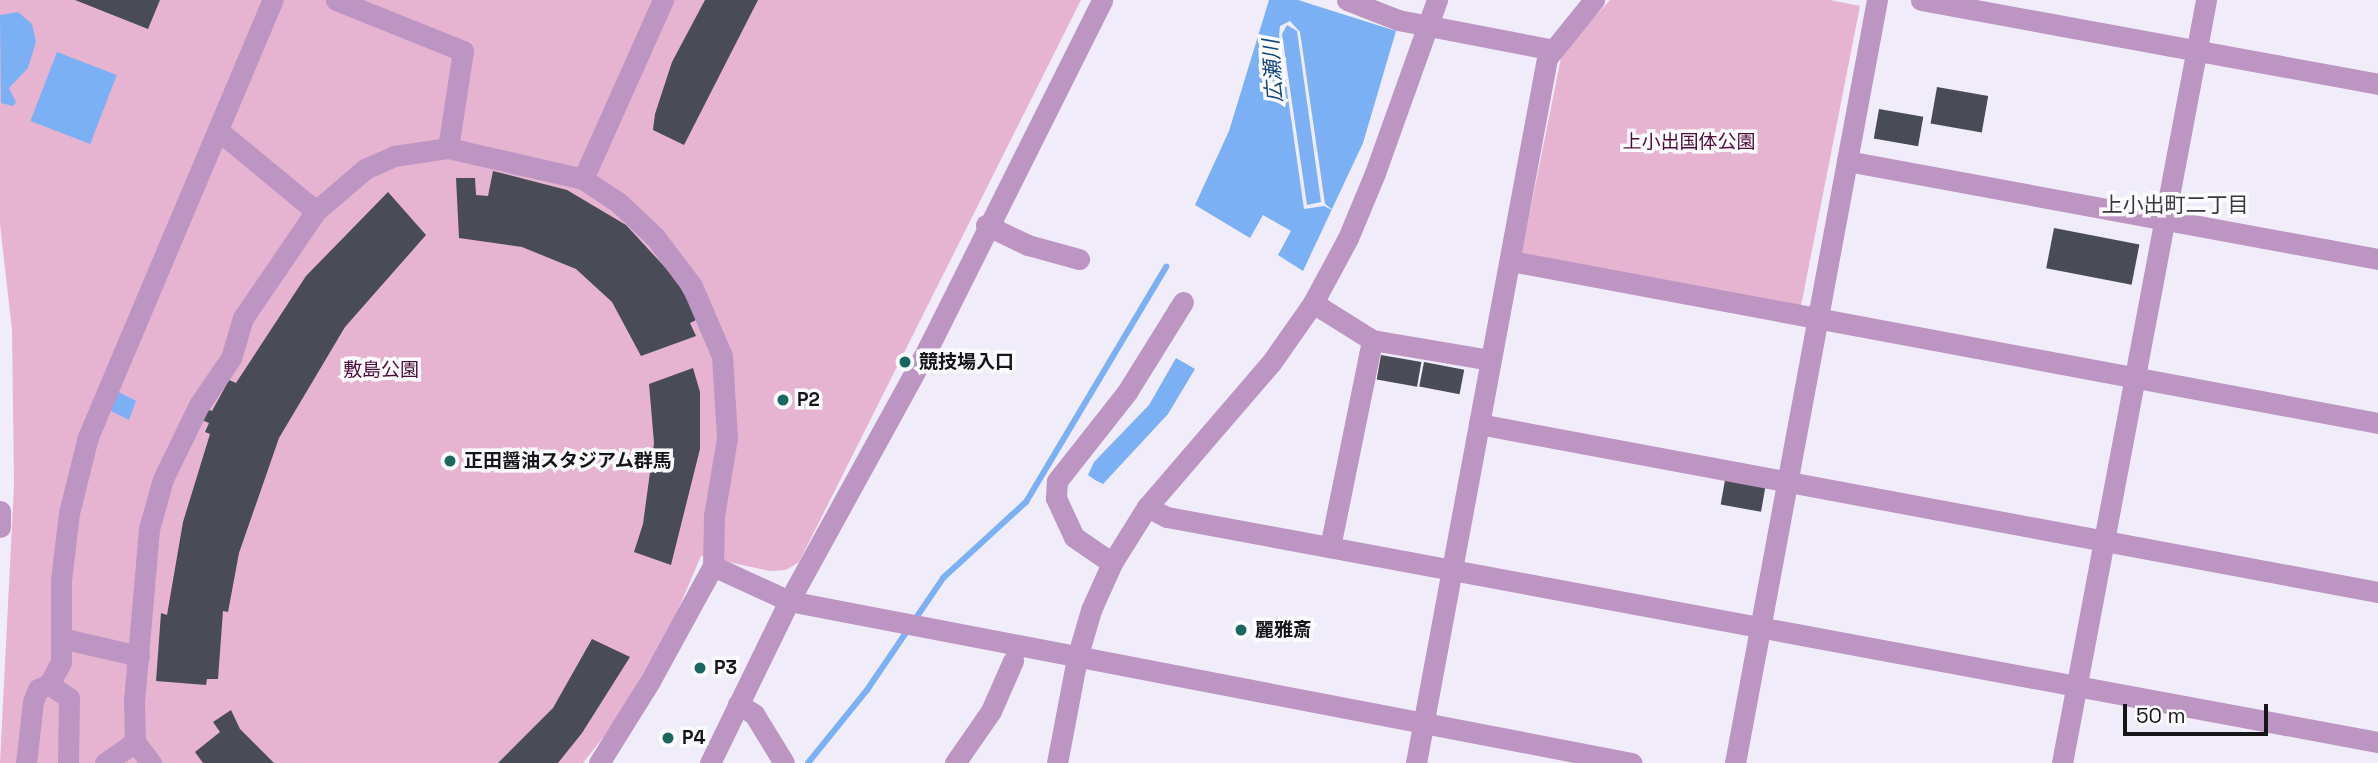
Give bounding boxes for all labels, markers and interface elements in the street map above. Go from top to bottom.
water label: 広瀬川 [1258,39,1288,103]
park label: 上小出国体公園 [1623,131,1755,153]
district label: 上小出町二丁目 [2102,192,2248,218]
place label: 競技場入口 [919,351,1014,373]
marker: 競技場入口 [897,354,913,370]
park label: 敷島公園 [343,359,419,381]
place label: P2 [797,389,820,411]
marker: P2 [775,392,791,408]
place label: 正田醤油スタジアム群馬 [464,450,673,472]
marker: 正田醤油スタジアム群馬 [442,453,458,469]
place label: 麗雅斎 [1255,619,1312,641]
marker: 麗雅斎 [1233,622,1249,638]
place label: P3 [714,657,737,679]
marker: P3 [692,660,708,676]
scale bar [2126,690,2271,734]
text: 50 m [2136,702,2186,729]
place label: P4 [682,727,706,749]
marker: P4 [660,730,676,746]

